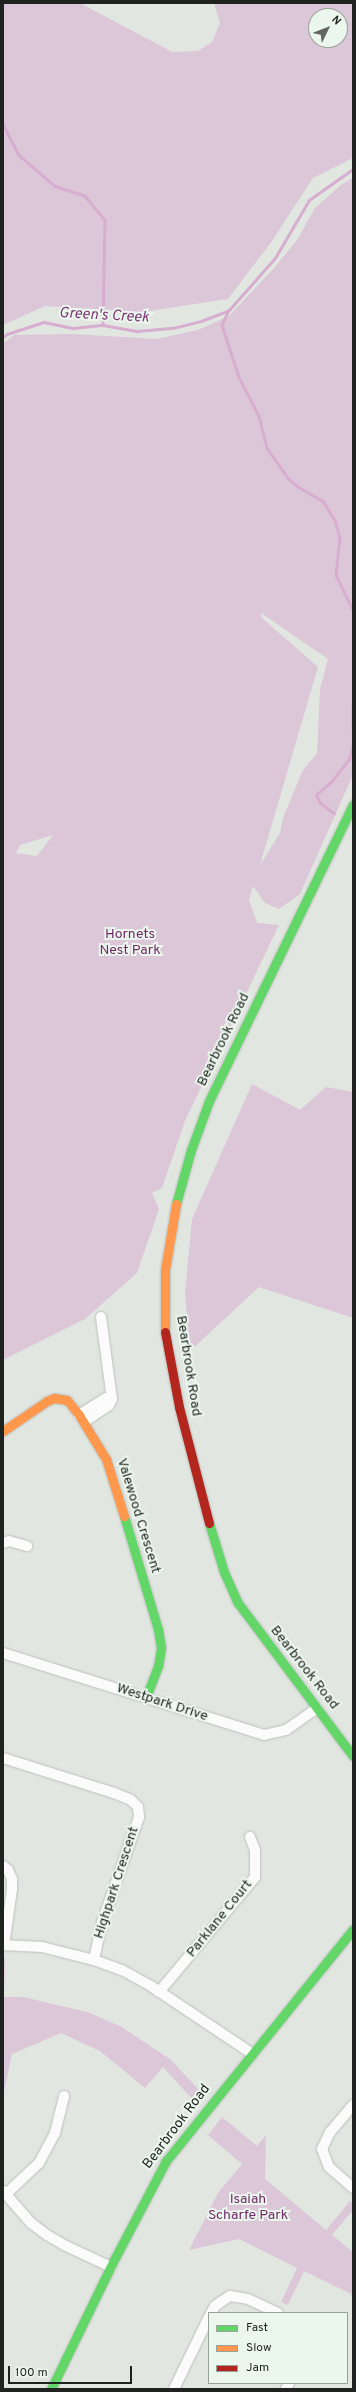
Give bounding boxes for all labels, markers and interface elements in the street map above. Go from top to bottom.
north arrow [308,8,348,48]
text: N [328,13,344,28]
water label: Green's Creek [59,305,149,327]
park label: Hornets Nest Park [99,927,161,960]
street label: Bearbrook Road [194,991,254,1089]
street label: Bearbrook Road [172,1315,204,1417]
street label: Valewood Crescent [113,1456,163,1576]
street label: Bearbrook Road [266,1623,342,1713]
street label: Westpark Drive [114,1680,210,1726]
street label: Highpark Crescent [91,1825,143,1941]
street label: Parklane Court [184,1877,256,1961]
street label: Bearbrook Road [140,2081,214,2173]
park label: Isaiah Scharfe Park [208,2192,288,2224]
legend [208,2312,348,2384]
text: Fast [246,2320,268,2336]
text: Slow [246,2340,272,2356]
scale bar [10,2358,134,2384]
text: Jam [246,2360,269,2376]
text: 100 m [15,2365,48,2381]

